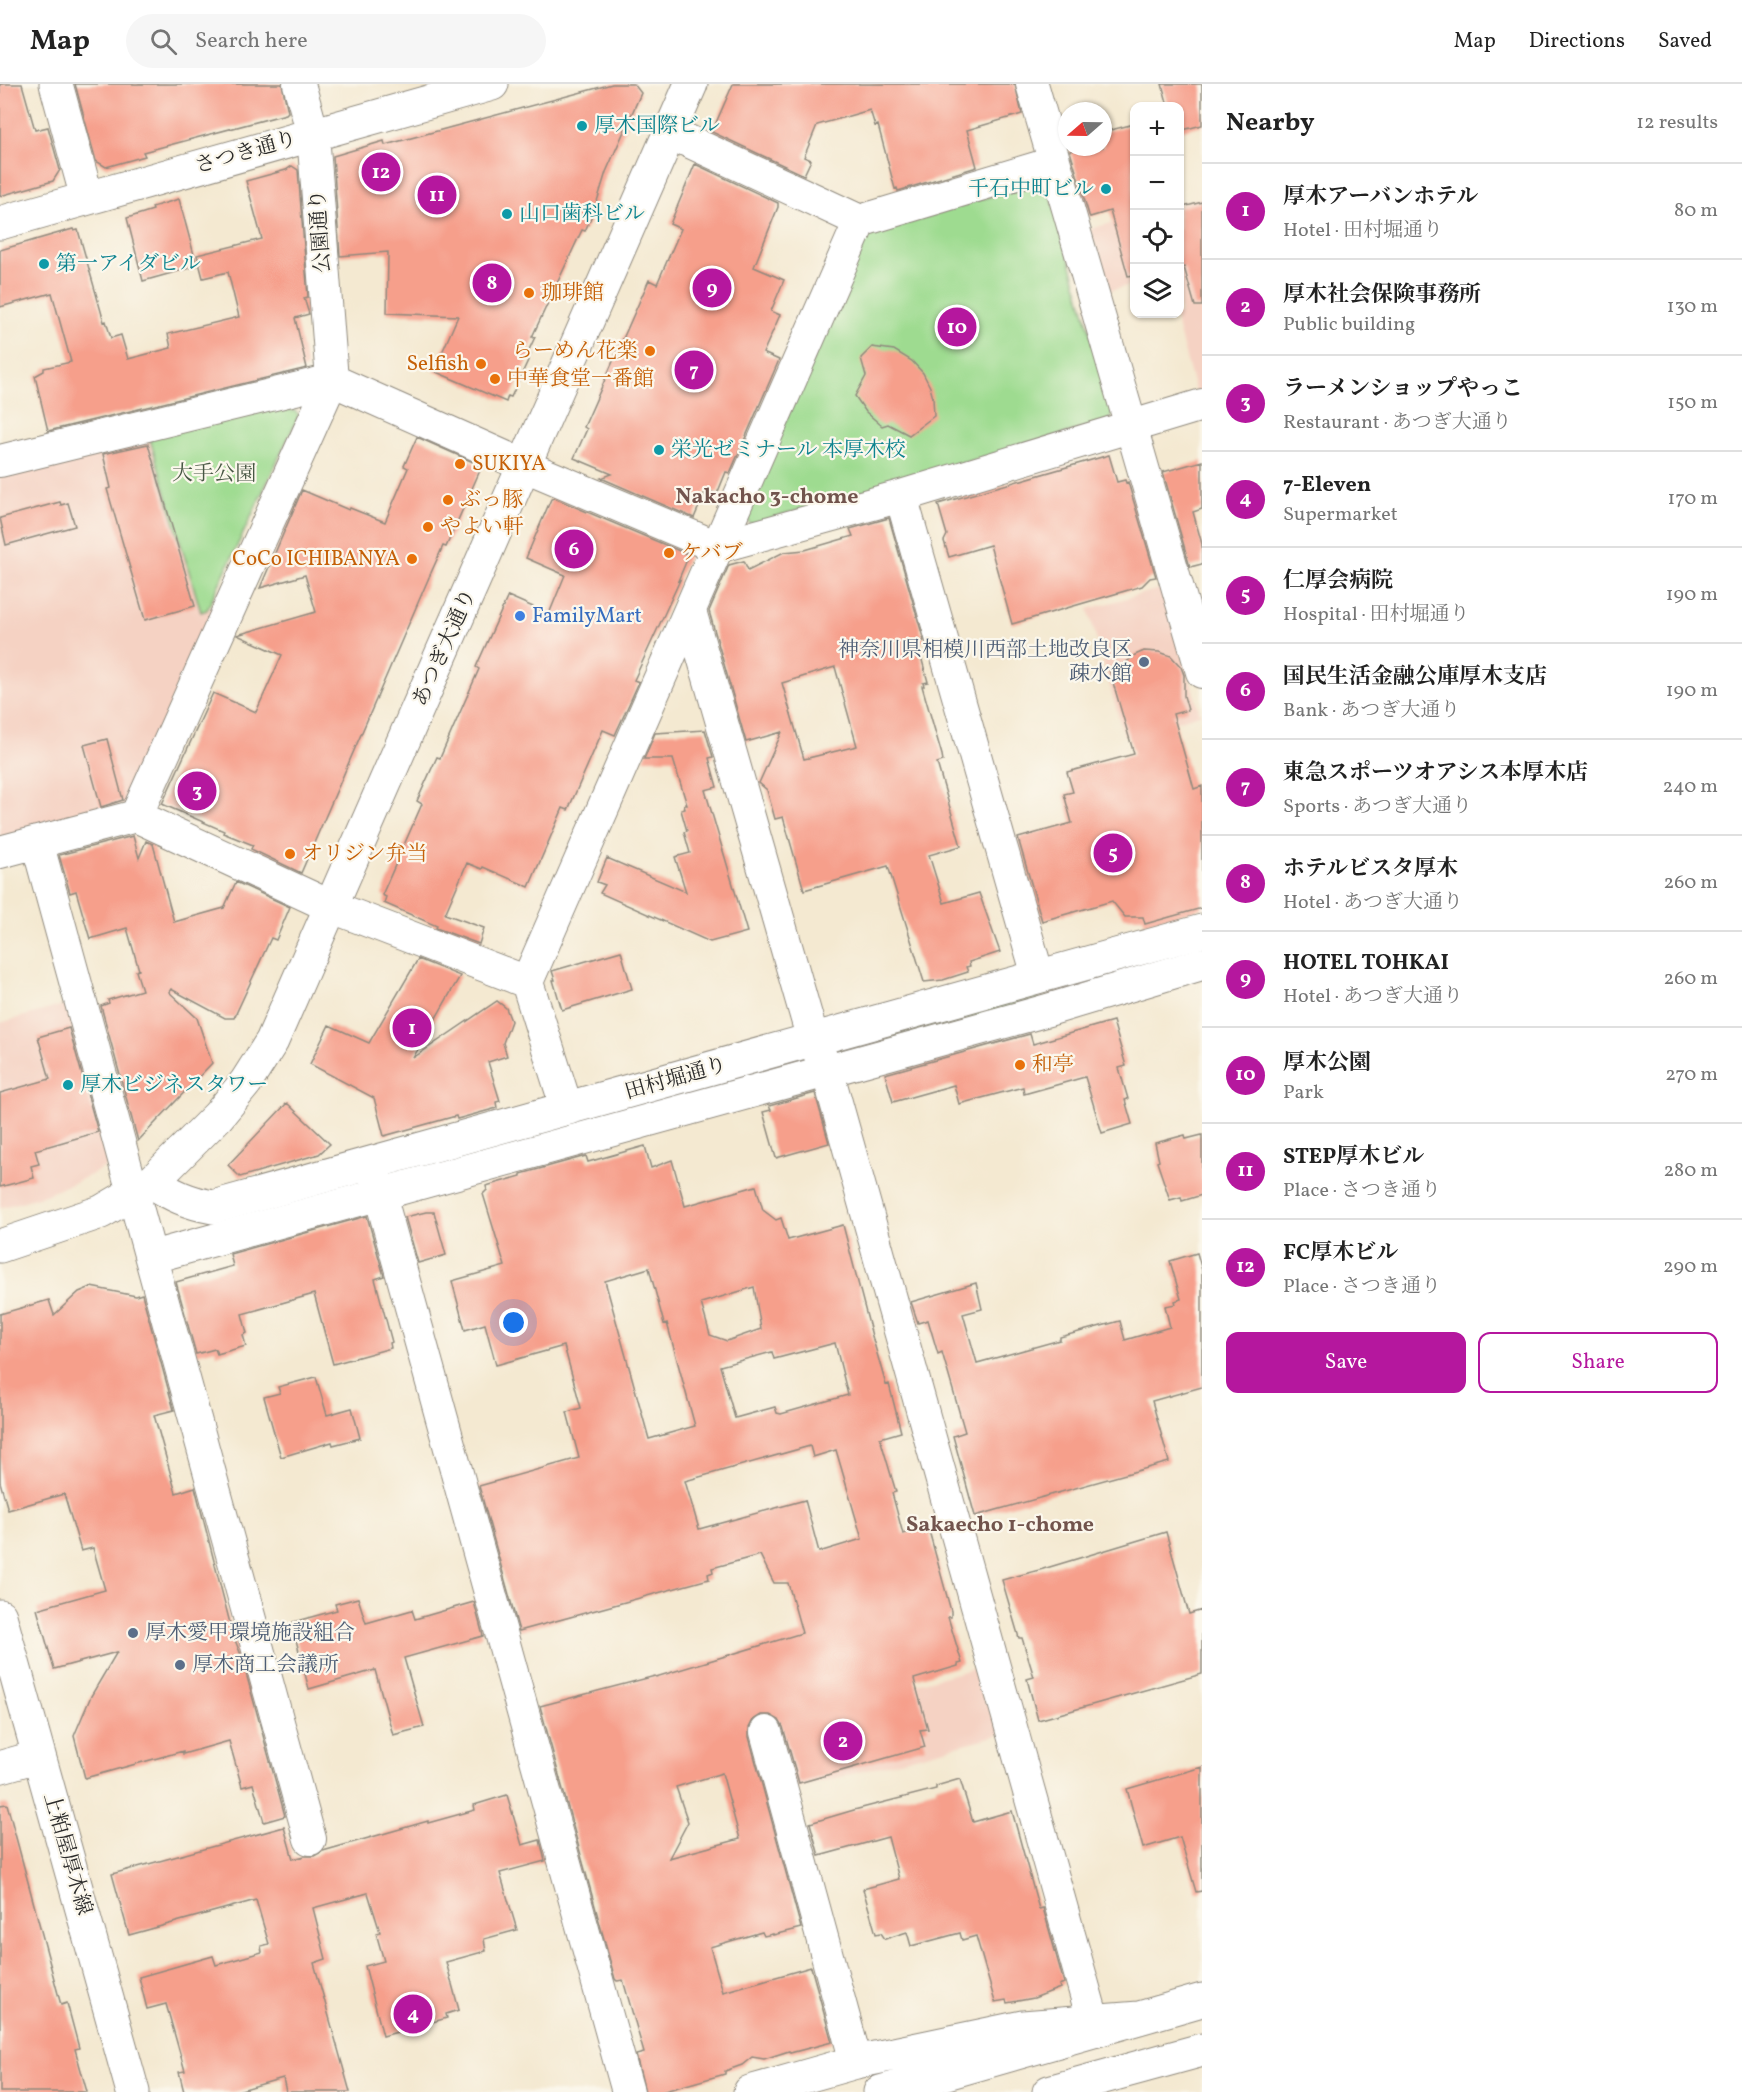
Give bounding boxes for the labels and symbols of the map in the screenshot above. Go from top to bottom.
north arrow [1058,102,1112,156]
place label: 厚木国際ビル [594,112,720,141]
marker: 厚木国際ビル [575,119,589,133]
street label: さつき通り [192,125,300,181]
pin: 12 [362,150,400,194]
pin: 11 [418,172,456,218]
place label: 千石中町ビル [968,175,1094,204]
marker: 千石中町ビル [1099,182,1113,196]
street label: 公園通り [304,188,338,274]
place label: 山口歯科ビル [519,200,645,229]
marker: 山口歯科ビル [500,207,514,221]
place label: 第一アイダビル [56,250,201,279]
marker: 第一アイダビル [37,257,51,271]
pin: 8 [472,260,512,306]
pin: 9 [692,266,732,310]
place label: 珈琲館 [541,279,604,308]
marker: 珈琲館 [522,286,536,300]
pin: 10 [938,304,976,350]
place label: らーめん花楽 [512,337,638,366]
marker: らーめん花楽 [643,344,657,358]
pin: 7 [674,348,714,392]
place label: Selfish [407,350,469,379]
marker: Selfish [474,357,488,371]
place label: 中華食堂一番館 [507,365,654,394]
marker: 中華食堂一番館 [488,372,502,386]
place label: 栄光ゼミナール 本厚木校 [671,436,906,465]
marker: 栄光ゼミナール 本厚木校 [652,443,666,457]
place label: SUKIYA [472,450,546,479]
marker: SUKIYA [453,457,467,471]
park label: 大手公園 [172,460,256,489]
district label: Nakacho 3-chome [676,482,858,513]
place label: ぶっ豚 [460,486,523,515]
marker: ぶっ豚 [441,493,455,507]
place label: やよい軒 [440,513,524,542]
marker: やよい軒 [421,520,435,534]
pin: 6 [554,526,594,572]
place label: ケバブ [681,539,743,568]
place label: CoCo ICHIBANYA [232,545,400,574]
marker: ケバブ [662,546,676,560]
marker: CoCo ICHIBANYA [405,552,419,566]
street label: あつぎ大通り [406,585,484,711]
place label: FamilyMart [532,602,642,631]
marker: FamilyMart [513,609,527,623]
place label: 神奈川県相模川西部土地改良区 疎水館 [838,636,1132,689]
marker: 神奈川県相模川西部土地改良区 疎水館 [1137,655,1151,669]
pin: 3 [178,768,216,814]
pin: 5 [1094,830,1132,876]
place label: オリジン弁当 [302,840,427,869]
marker: オリジン弁当 [283,847,297,861]
pin: 1 [392,1006,432,1050]
street label: 田村堀通り [622,1051,730,1107]
place label: 和亭 [1032,1051,1074,1080]
marker: 和亭 [1013,1058,1027,1072]
place label: 厚木ビジネスタワー [80,1071,268,1100]
marker: 厚木ビジネスタワー [61,1078,75,1092]
your location [499,1308,528,1337]
district label: Sakaecho 1-chome [906,1510,1094,1541]
place label: 厚木愛甲環境施設組合 [145,1619,355,1648]
marker: 厚木愛甲環境施設組合 [126,1626,140,1640]
place label: 厚木商工会議所 [192,1651,339,1680]
marker: 厚木商工会議所 [173,1658,187,1672]
pin: 2 [824,1718,862,1764]
street label: 上粕屋厚木線 [36,1789,98,1919]
pin: 4 [394,1992,432,2036]

